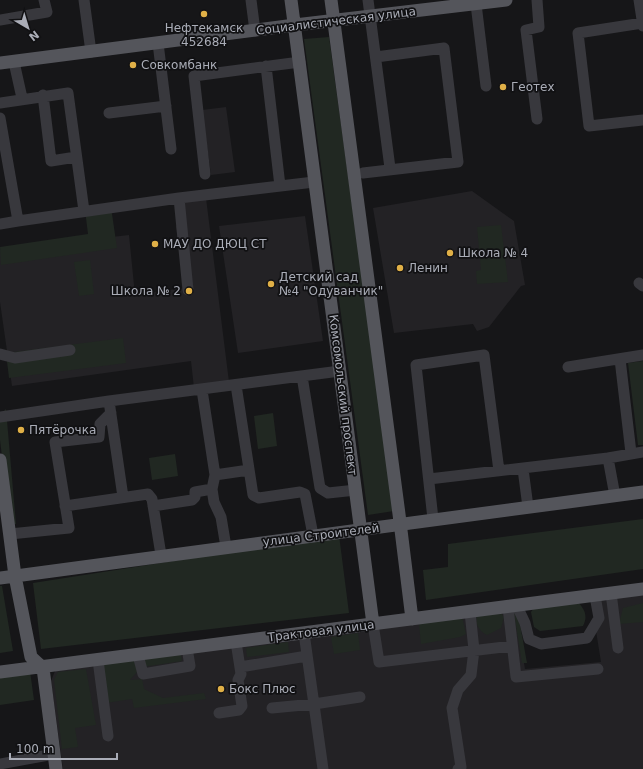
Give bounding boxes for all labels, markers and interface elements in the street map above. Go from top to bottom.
street label: Социалистическая улица [255,4,417,38]
north arrow [8,8,48,48]
marker: Нефтекамск 452684 [199,9,209,19]
place label: Нефтекамск 452684 [165,21,243,49]
text: N [26,28,41,43]
place label: Совкомбанк [141,58,217,72]
marker: Совкомбанк [128,60,138,70]
place label: Геотех [511,80,555,94]
marker: Геотех [498,82,508,92]
place label: МАУ ДО ДЮЦ СТ [163,237,267,251]
marker: МАУ ДО ДЮЦ СТ [150,239,160,249]
place label: Школа № 4 [458,246,528,260]
marker: Школа № 4 [445,248,455,258]
place label: Ленин [408,261,448,275]
marker: Ленин [395,263,405,273]
place label: Детский сад №4 "Одуванчик" [279,270,383,298]
marker: Детский сад №4 "Одуванчик" [266,279,276,289]
place label: Школа № 2 [111,284,181,298]
marker: Школа № 2 [184,286,194,296]
street label: Комсомольский проспект [326,314,360,476]
place label: Пятёрочка [29,423,96,437]
marker: Пятёрочка [16,425,26,435]
street label: улица Строителей [262,521,380,549]
street label: Трактовая улица [266,618,375,645]
place label: Бокс Плюс [229,682,296,696]
marker: Бокс Плюс [216,684,226,694]
scale bar [10,735,117,761]
text: 100 m [16,742,54,756]

